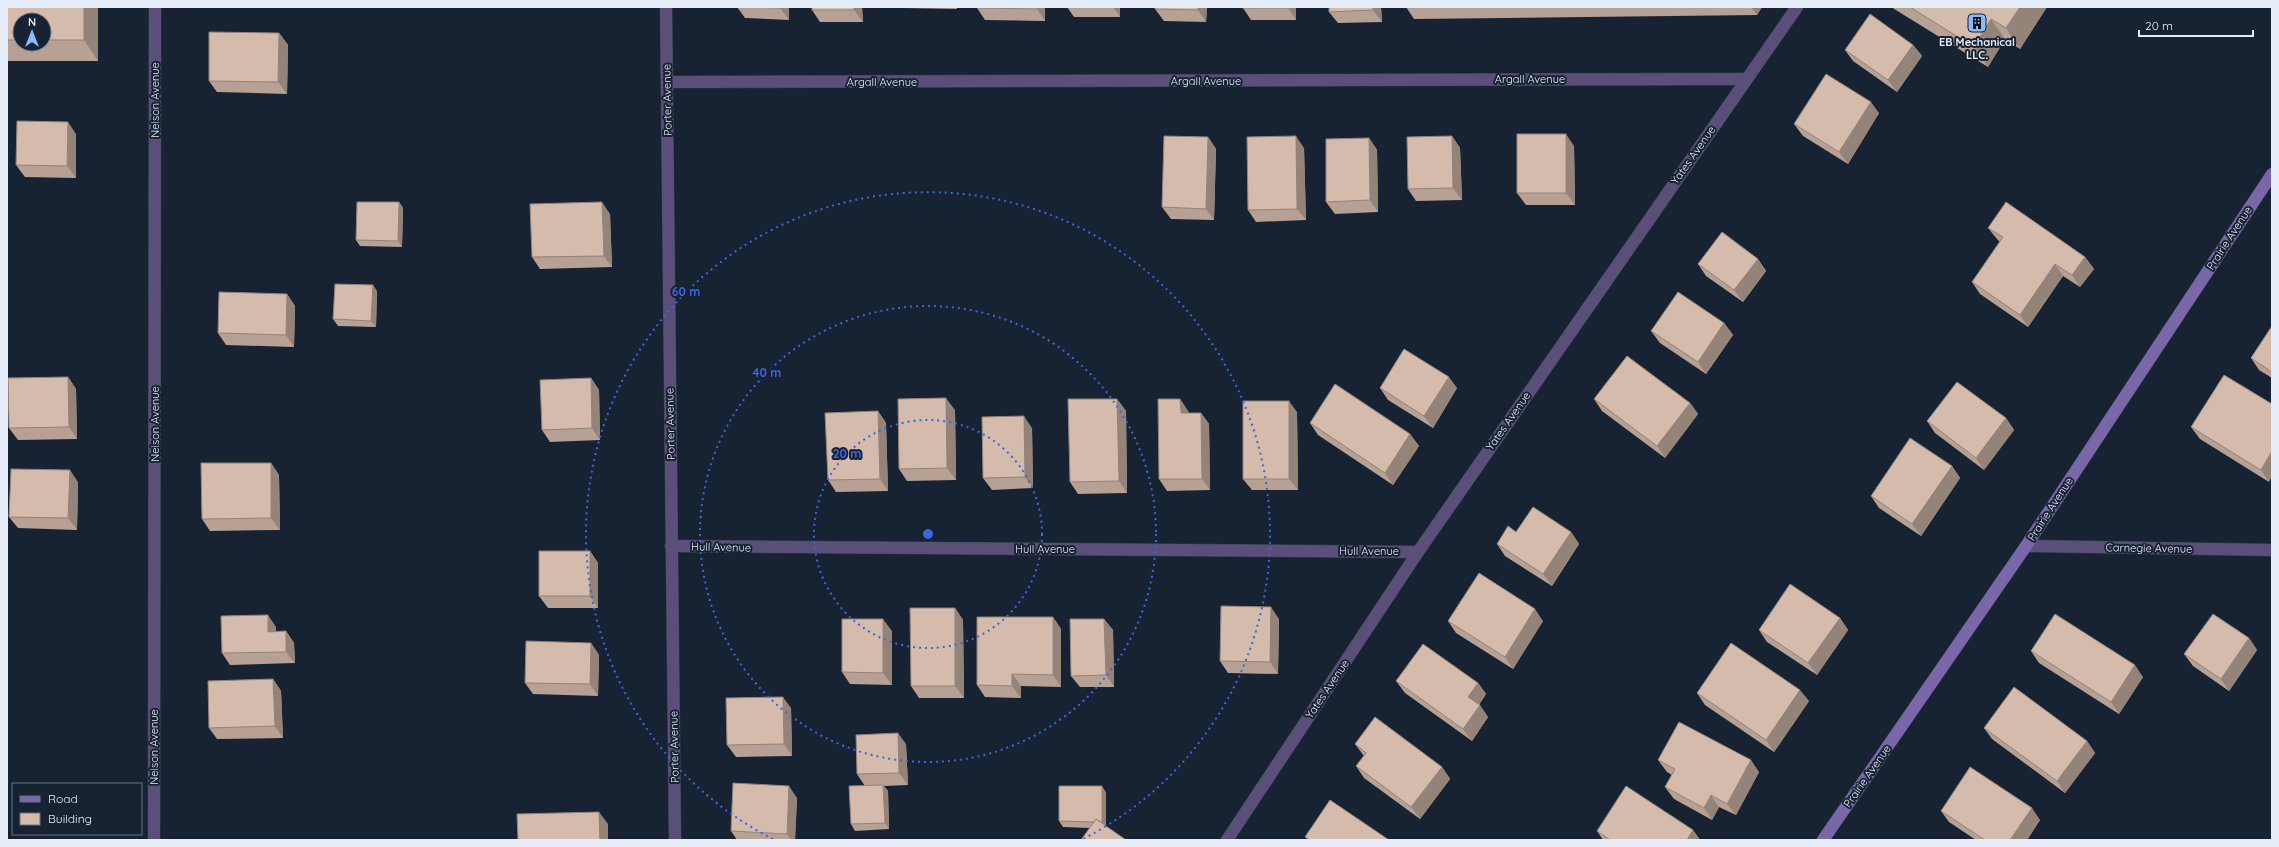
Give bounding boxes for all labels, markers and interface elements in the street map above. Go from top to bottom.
north arrow [12,12,52,52]
building icon: EB Mechanical LLC. [1966,12,1988,34]
scale bar [2139,12,2253,38]
text: N [28,15,36,29]
text: 20 m [2145,18,2173,33]
place label: EB Mechanical LLC. [1939,35,2015,62]
street label: Nelson Avenue [148,62,162,138]
street label: Porter Avenue [659,64,675,136]
street label: Argall Avenue [1495,72,1565,86]
street label: Argall Avenue [1171,74,1241,88]
street label: Argall Avenue [847,75,917,89]
street label: Yates Avenue [1668,123,1718,187]
street label: Prairie Avenue [2203,204,2255,272]
text: 60 m [672,284,700,299]
text: 40 m [753,365,781,380]
street label: Nelson Avenue [148,386,162,462]
street label: Porter Avenue [662,388,678,460]
street label: Yates Avenue [1483,389,1533,453]
text: 20 m [833,446,861,461]
street label: Prairie Avenue [2024,475,2076,543]
centre of rings [921,527,935,541]
street label: Hull Avenue [691,539,751,555]
street label: Carnegie Avenue [2106,540,2192,556]
street label: Hull Avenue [1015,542,1075,556]
street label: Hull Avenue [1339,544,1399,558]
street label: Yates Avenue [1302,657,1352,721]
street label: Nelson Avenue [147,709,161,785]
street label: Porter Avenue [666,711,682,783]
street label: Prairie Avenue [1840,742,1894,810]
legend [12,783,142,835]
text: Road [48,791,78,806]
text: Building [48,811,92,826]

